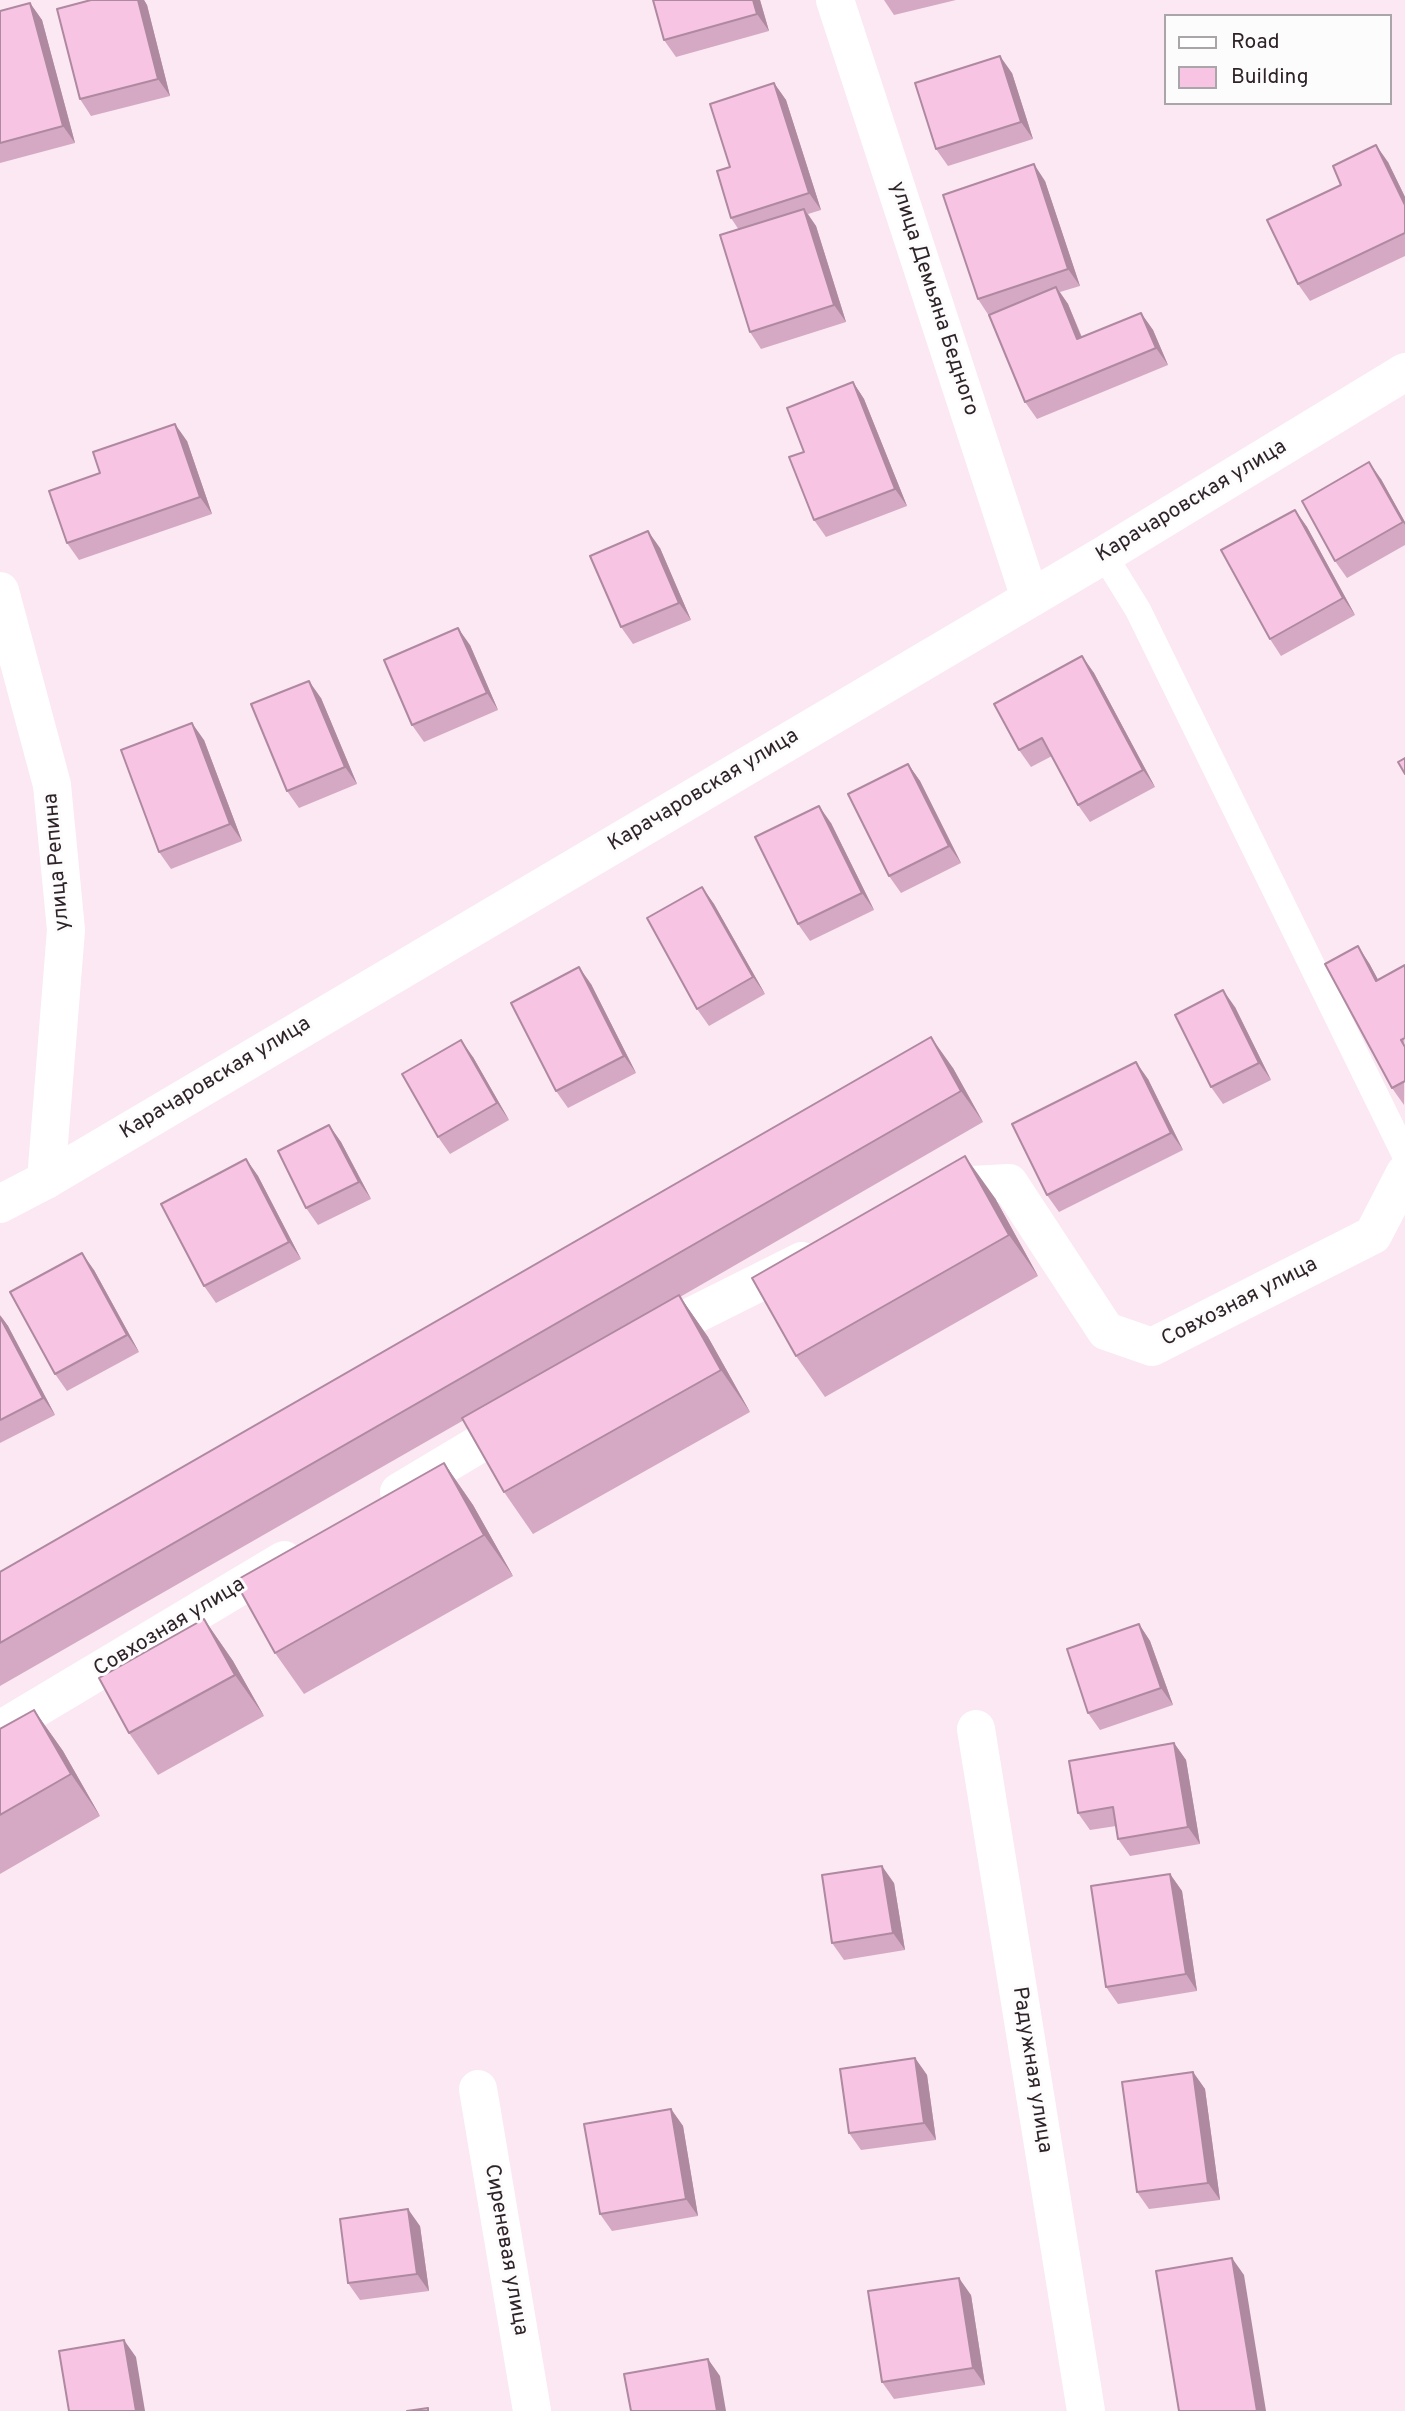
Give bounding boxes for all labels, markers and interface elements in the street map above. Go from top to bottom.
legend [1164,14,1391,105]
text: Road [1231,29,1280,56]
text: Building [1231,64,1309,91]
street label: улица Демьяна Бедного [883,179,983,419]
street label: Карачаровская улица [1092,435,1292,569]
street label: Карачаровская улица [604,724,804,858]
street label: улица Репина [39,792,77,932]
street label: Карачаровская улица [116,1012,316,1146]
street label: Совхозная улица [1158,1253,1322,1353]
street label: Совхозная улица [90,1573,250,1683]
street label: Радужная улица [1005,1985,1057,2155]
street label: Сиреневая улица [478,2162,532,2338]

